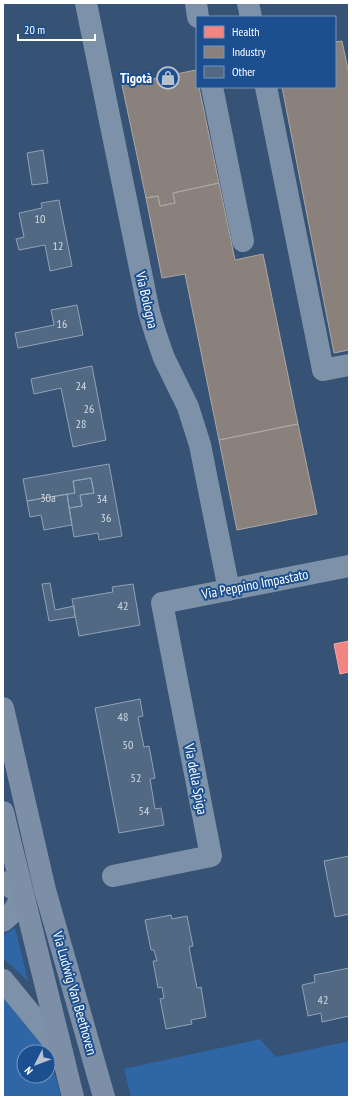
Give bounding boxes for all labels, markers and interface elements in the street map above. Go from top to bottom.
scale bar [18,16,95,42]
legend [196,16,336,88]
text: 20 m [24,22,45,37]
text: Health [232,24,260,39]
text: Industry [232,44,266,59]
text: Other [232,64,256,79]
shop icon: Tigotà [155,65,181,91]
place label: Tigotà [120,69,152,87]
house number: 10 [35,211,45,226]
house number: 12 [53,238,63,253]
street label: Via Bologna [131,269,162,330]
house number: 16 [57,316,67,331]
house number: 24 [76,378,87,393]
house number: 26 [84,401,94,416]
house number: 28 [76,416,86,431]
house number: 30a [40,490,56,505]
house number: 34 [97,491,108,506]
house number: 36 [101,510,111,525]
street label: Via Peppino Impastato [199,565,310,603]
house number: 42 [118,598,128,613]
house number: 48 [118,709,128,724]
house number: 50 [123,737,133,752]
street label: Via della Spiga [180,741,212,816]
house number: 52 [131,770,141,785]
house number: 54 [139,803,150,818]
street label: Via Ludwig Van Beethoven [48,928,101,1057]
house number: 42 [318,992,328,1007]
north arrow [16,1044,56,1084]
text: N [21,1064,36,1078]

